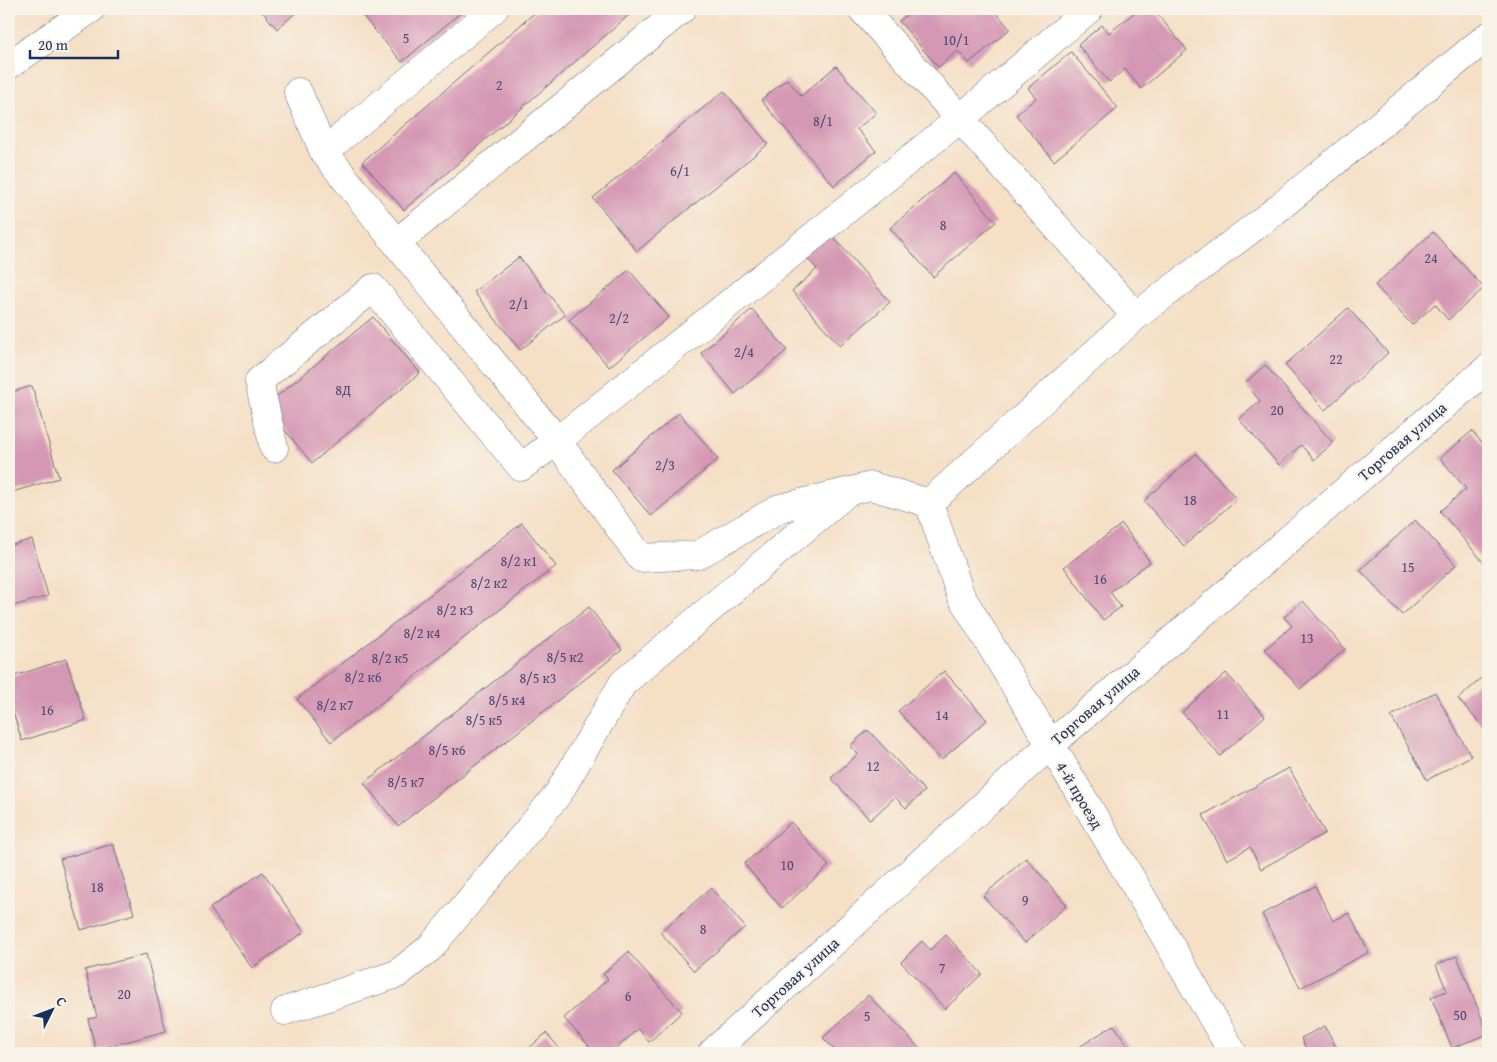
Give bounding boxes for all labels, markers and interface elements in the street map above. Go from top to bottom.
scale bar [30,28,118,60]
house number: 5 [403,28,409,48]
house number: 10/1 [943,30,969,50]
text: 20 m [38,34,69,55]
house number: 2 [496,75,502,95]
house number: 8/1 [813,111,833,131]
house number: 6/1 [670,161,690,181]
house number: 8 [940,215,947,235]
house number: 24 [1424,248,1438,268]
house number: 2/1 [509,294,529,314]
house number: 2/2 [609,308,629,328]
house number: 2/4 [734,342,754,362]
house number: 22 [1329,349,1343,369]
house number: 8Д [335,380,351,400]
street label: Торговая улица [1352,395,1452,486]
house number: 20 [1270,400,1284,420]
house number: 2/3 [655,455,675,475]
house number: 18 [1183,490,1197,510]
house number: 8/2 к1 [500,551,538,571]
house number: 15 [1401,557,1415,577]
house number: 16 [1093,569,1107,589]
house number: 8/2 к2 [470,573,508,593]
house number: 8/2 к3 [436,600,474,620]
house number: 8/2 к4 [403,623,441,643]
house number: 13 [1300,628,1314,648]
house number: 8/5 к2 [546,647,584,667]
house number: 8/2 к5 [371,648,409,668]
street label: Торговая улица [1045,659,1145,750]
house number: 8/2 к6 [344,667,382,687]
house number: 8/5 к3 [519,668,557,688]
house number: 8/5 к4 [488,690,526,710]
house number: 8/2 к7 [316,695,354,715]
house number: 16 [40,700,54,720]
house number: 11 [1216,704,1230,724]
house number: 14 [935,705,949,725]
house number: 8/5 к5 [465,710,503,730]
house number: 8/5 к6 [428,740,466,760]
house number: 12 [866,756,880,776]
street label: 4-й проезд [1050,757,1110,834]
house number: 8/5 к7 [387,772,425,792]
house number: 10 [780,855,794,875]
house number: 18 [90,877,104,897]
house number: 9 [1022,890,1029,910]
house number: 8 [700,919,707,939]
street label: Торговая улица [746,931,845,1023]
house number: 7 [939,958,946,978]
north arrow [28,984,78,1034]
house number: 20 [117,984,131,1004]
house number: 6 [625,986,632,1006]
text: С [52,992,72,1011]
house number: 50 [1453,1005,1467,1025]
house number: 5 [864,1006,870,1026]

